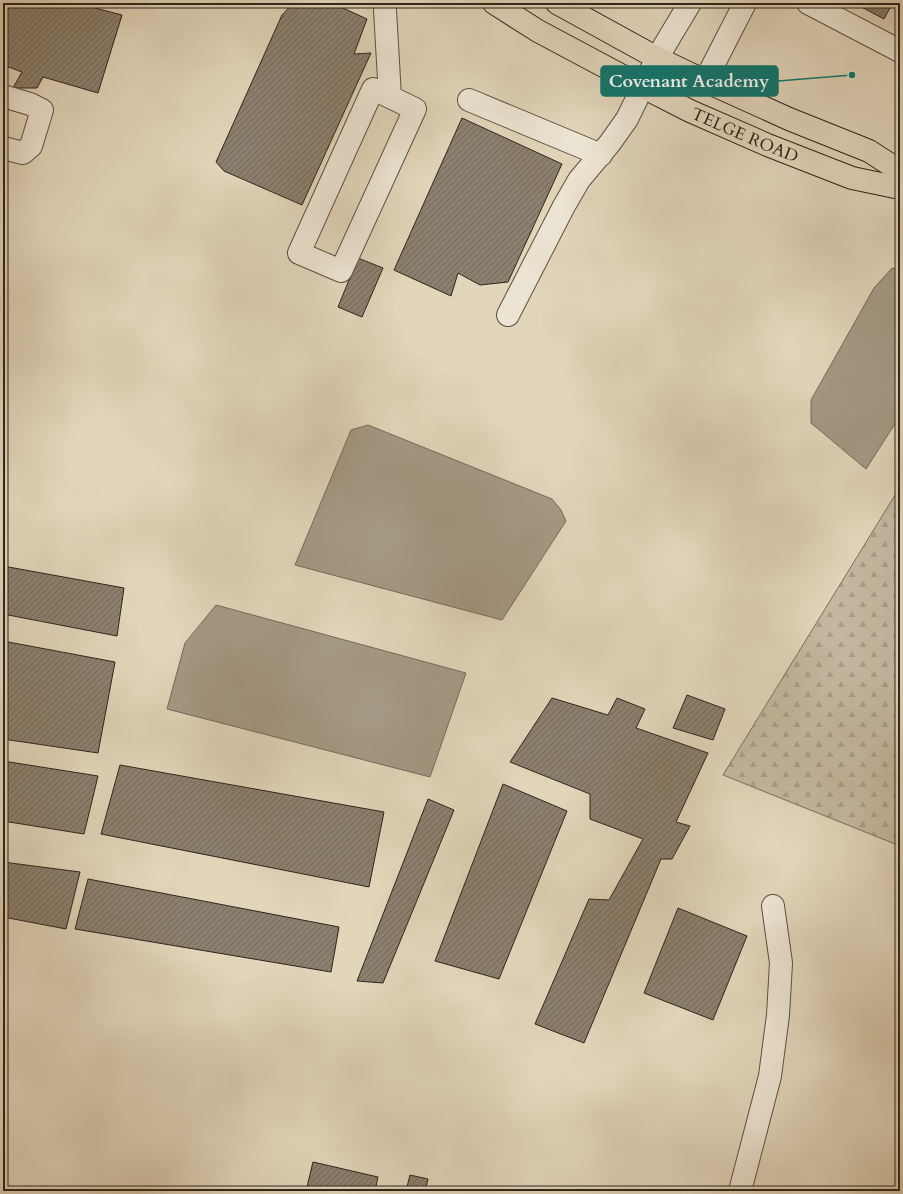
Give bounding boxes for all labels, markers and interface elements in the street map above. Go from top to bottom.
callout: Covenant Academy [601,66,778,96]
text: Covenant Academy [609,69,770,94]
street label: TELGE ROAD [688,102,802,168]

